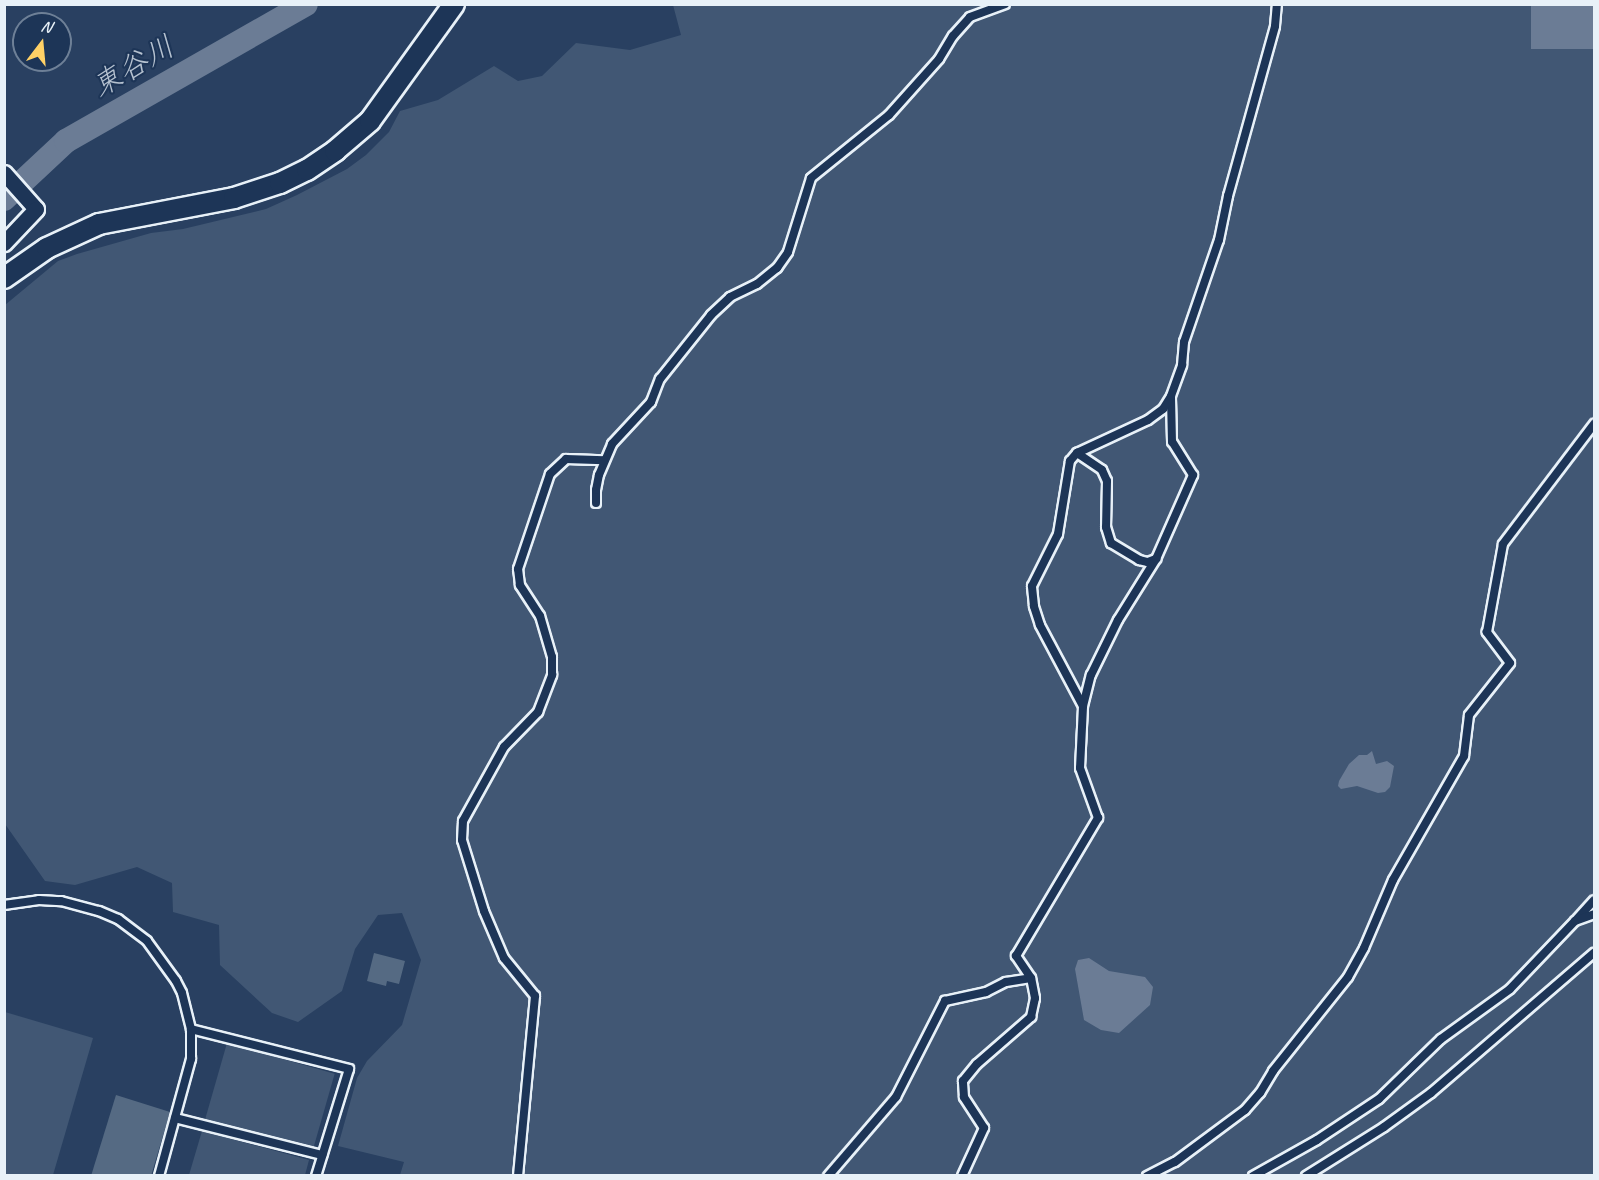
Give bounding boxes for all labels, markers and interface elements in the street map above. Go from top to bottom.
north arrow [12,12,72,72]
text: N [39,16,54,38]
water label: 東谷川 [85,28,181,104]

